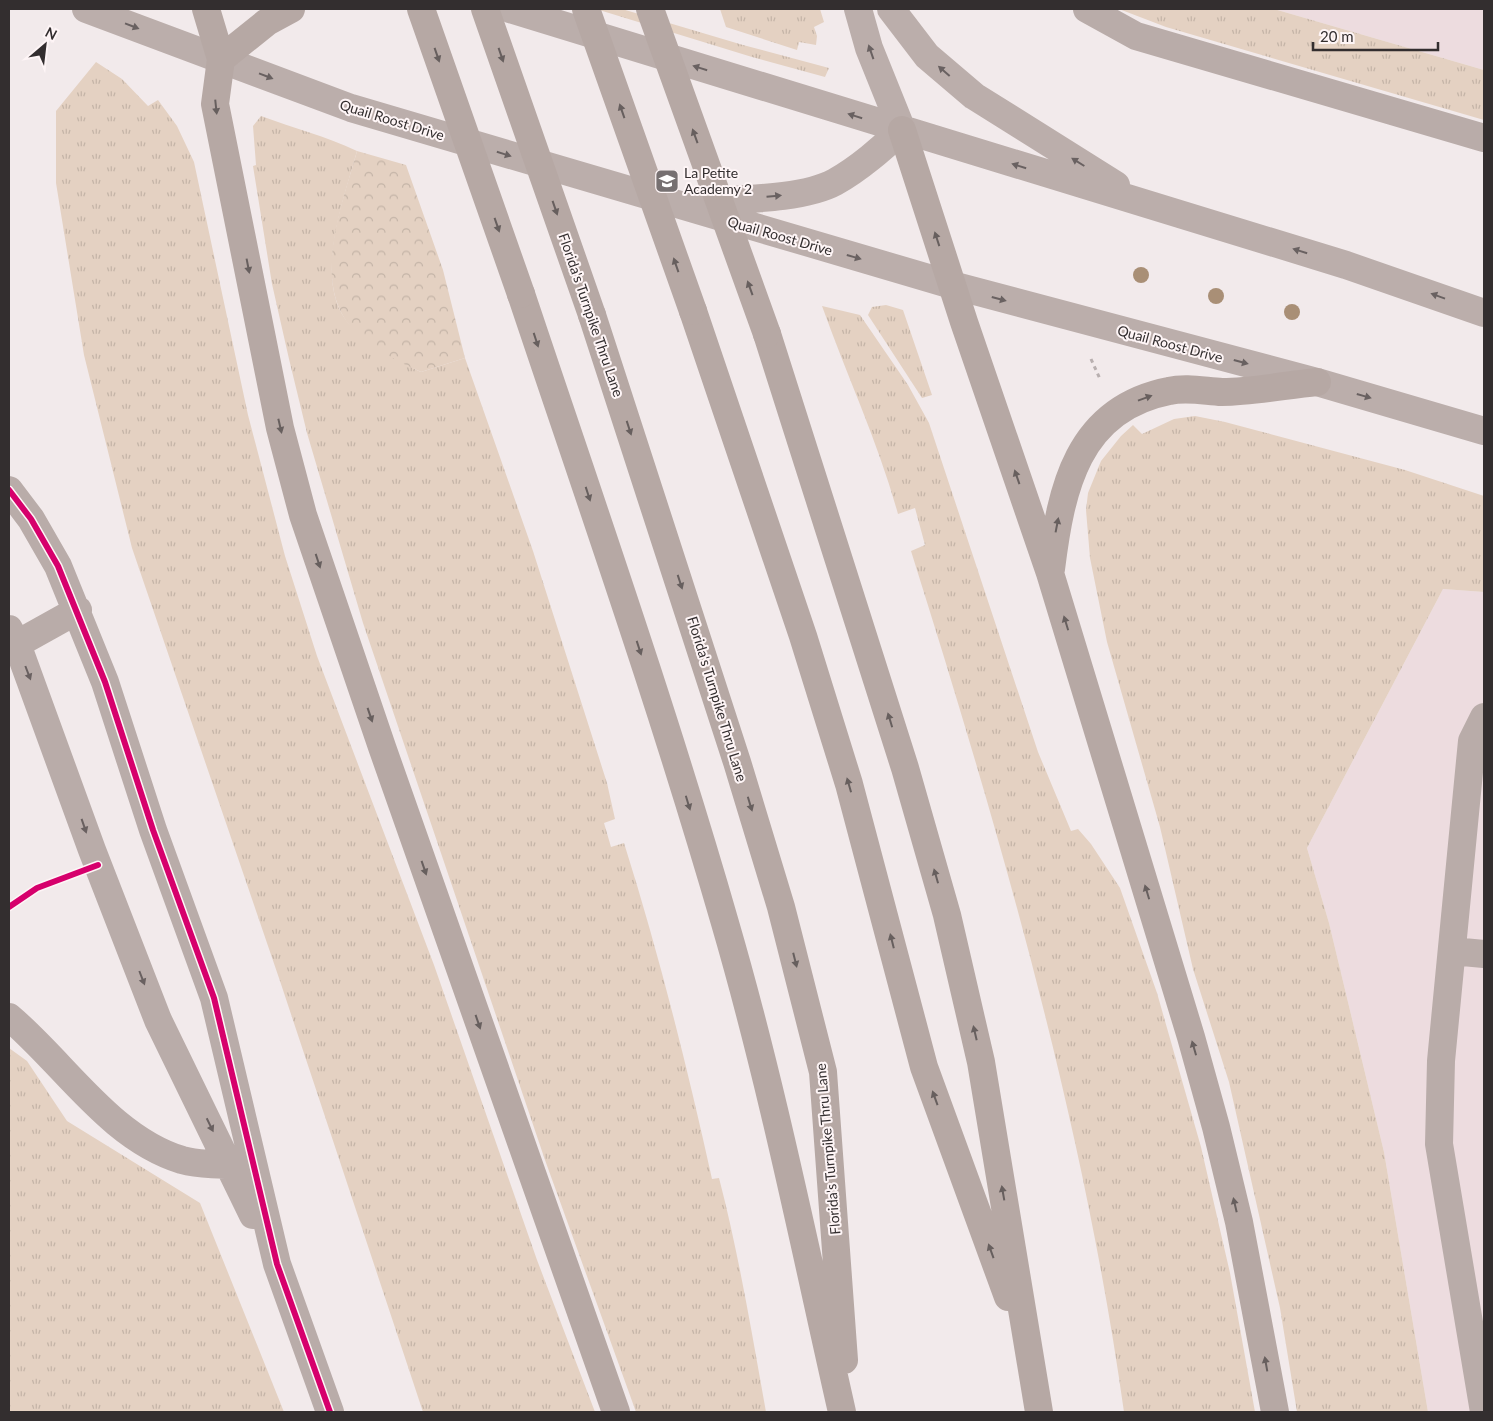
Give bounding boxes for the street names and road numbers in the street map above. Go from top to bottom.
street label: Quail Roost Drive [338,96,446,143]
street label: Quail Roost Drive [726,212,835,259]
street label: Florida's Turnpike Thru Lane [555,231,627,399]
street label: Quail Roost Drive [1116,321,1225,366]
street label: Florida's Turnpike Thru Lane [684,614,751,784]
street label: Florida's Turnpike Thru Lane [812,1063,843,1235]

